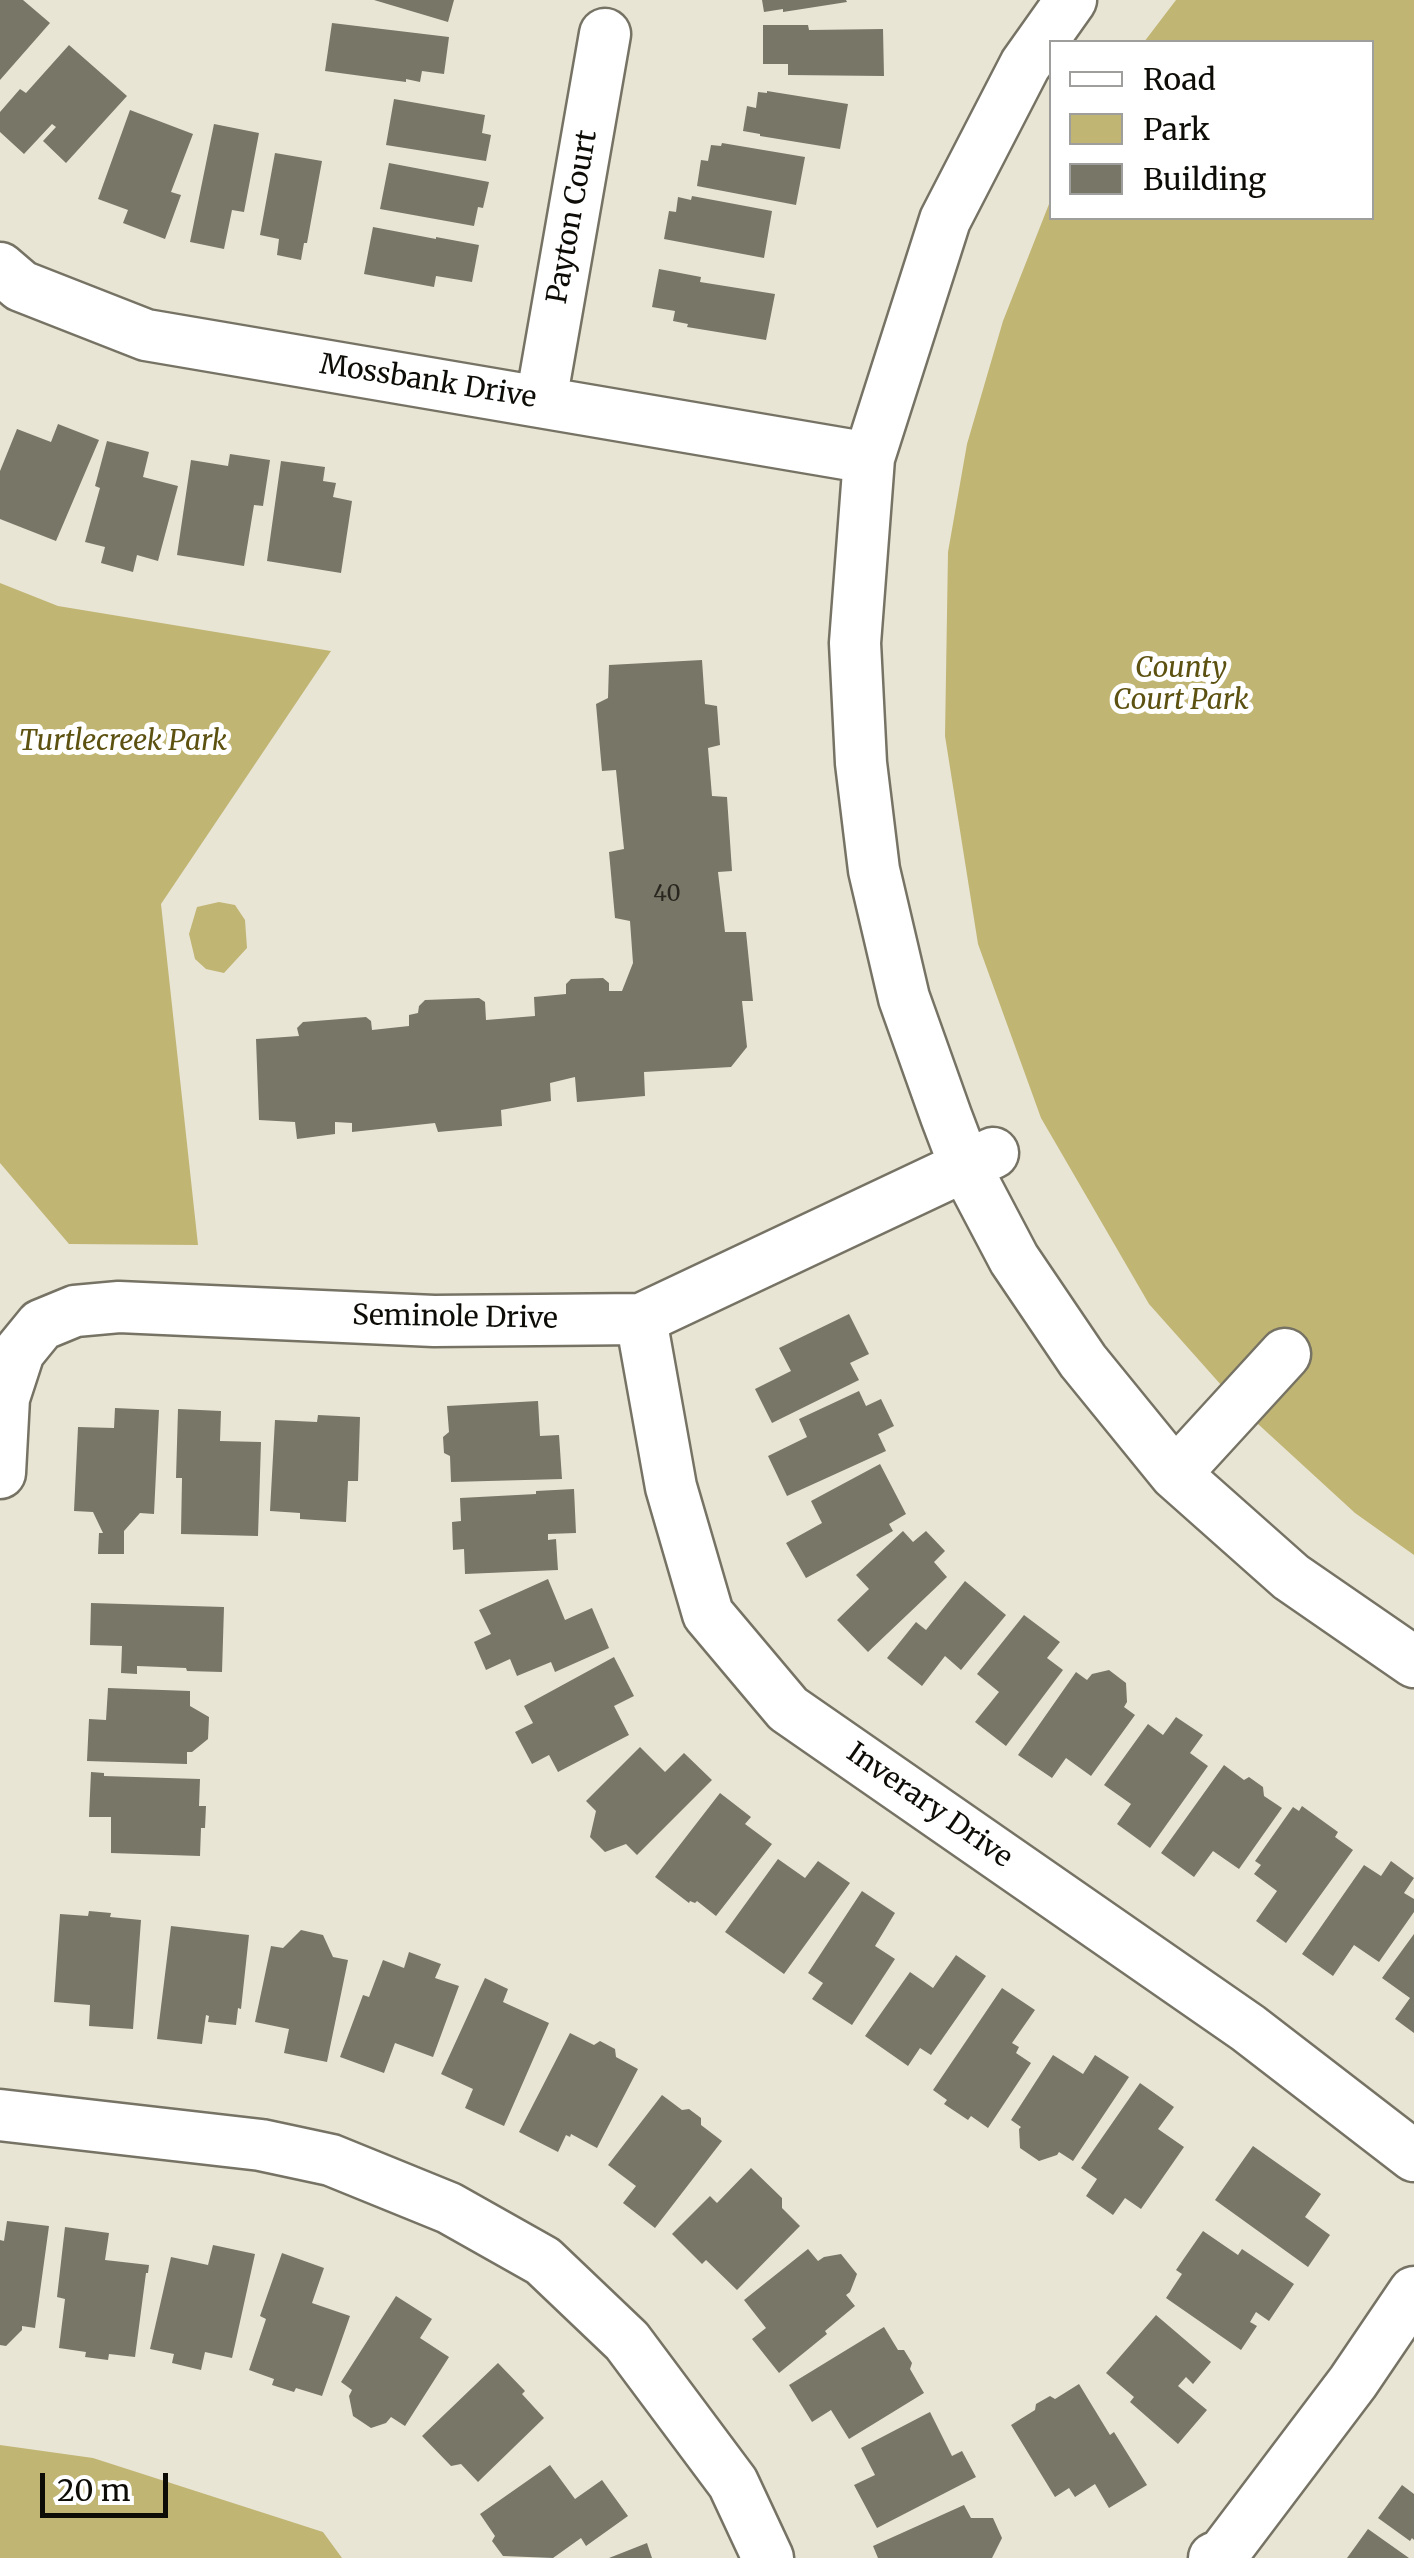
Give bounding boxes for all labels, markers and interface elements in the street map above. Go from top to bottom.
legend [1049,40,1374,220]
text: Road [1143,60,1216,98]
text: Park [1143,110,1210,148]
street label: Payton Court [541,128,605,306]
text: Building [1143,160,1266,198]
street label: Mossbank Drive [317,348,539,416]
park label: County Court Park [1113,652,1249,718]
park label: Turtlecreek Park [19,725,227,759]
house number: 40 [653,882,681,908]
street label: Seminole Drive [352,1299,558,1337]
street label: Inverary Drive [840,1737,1018,1875]
scale bar [45,2453,172,2515]
text: 20 m [57,2471,130,2509]

